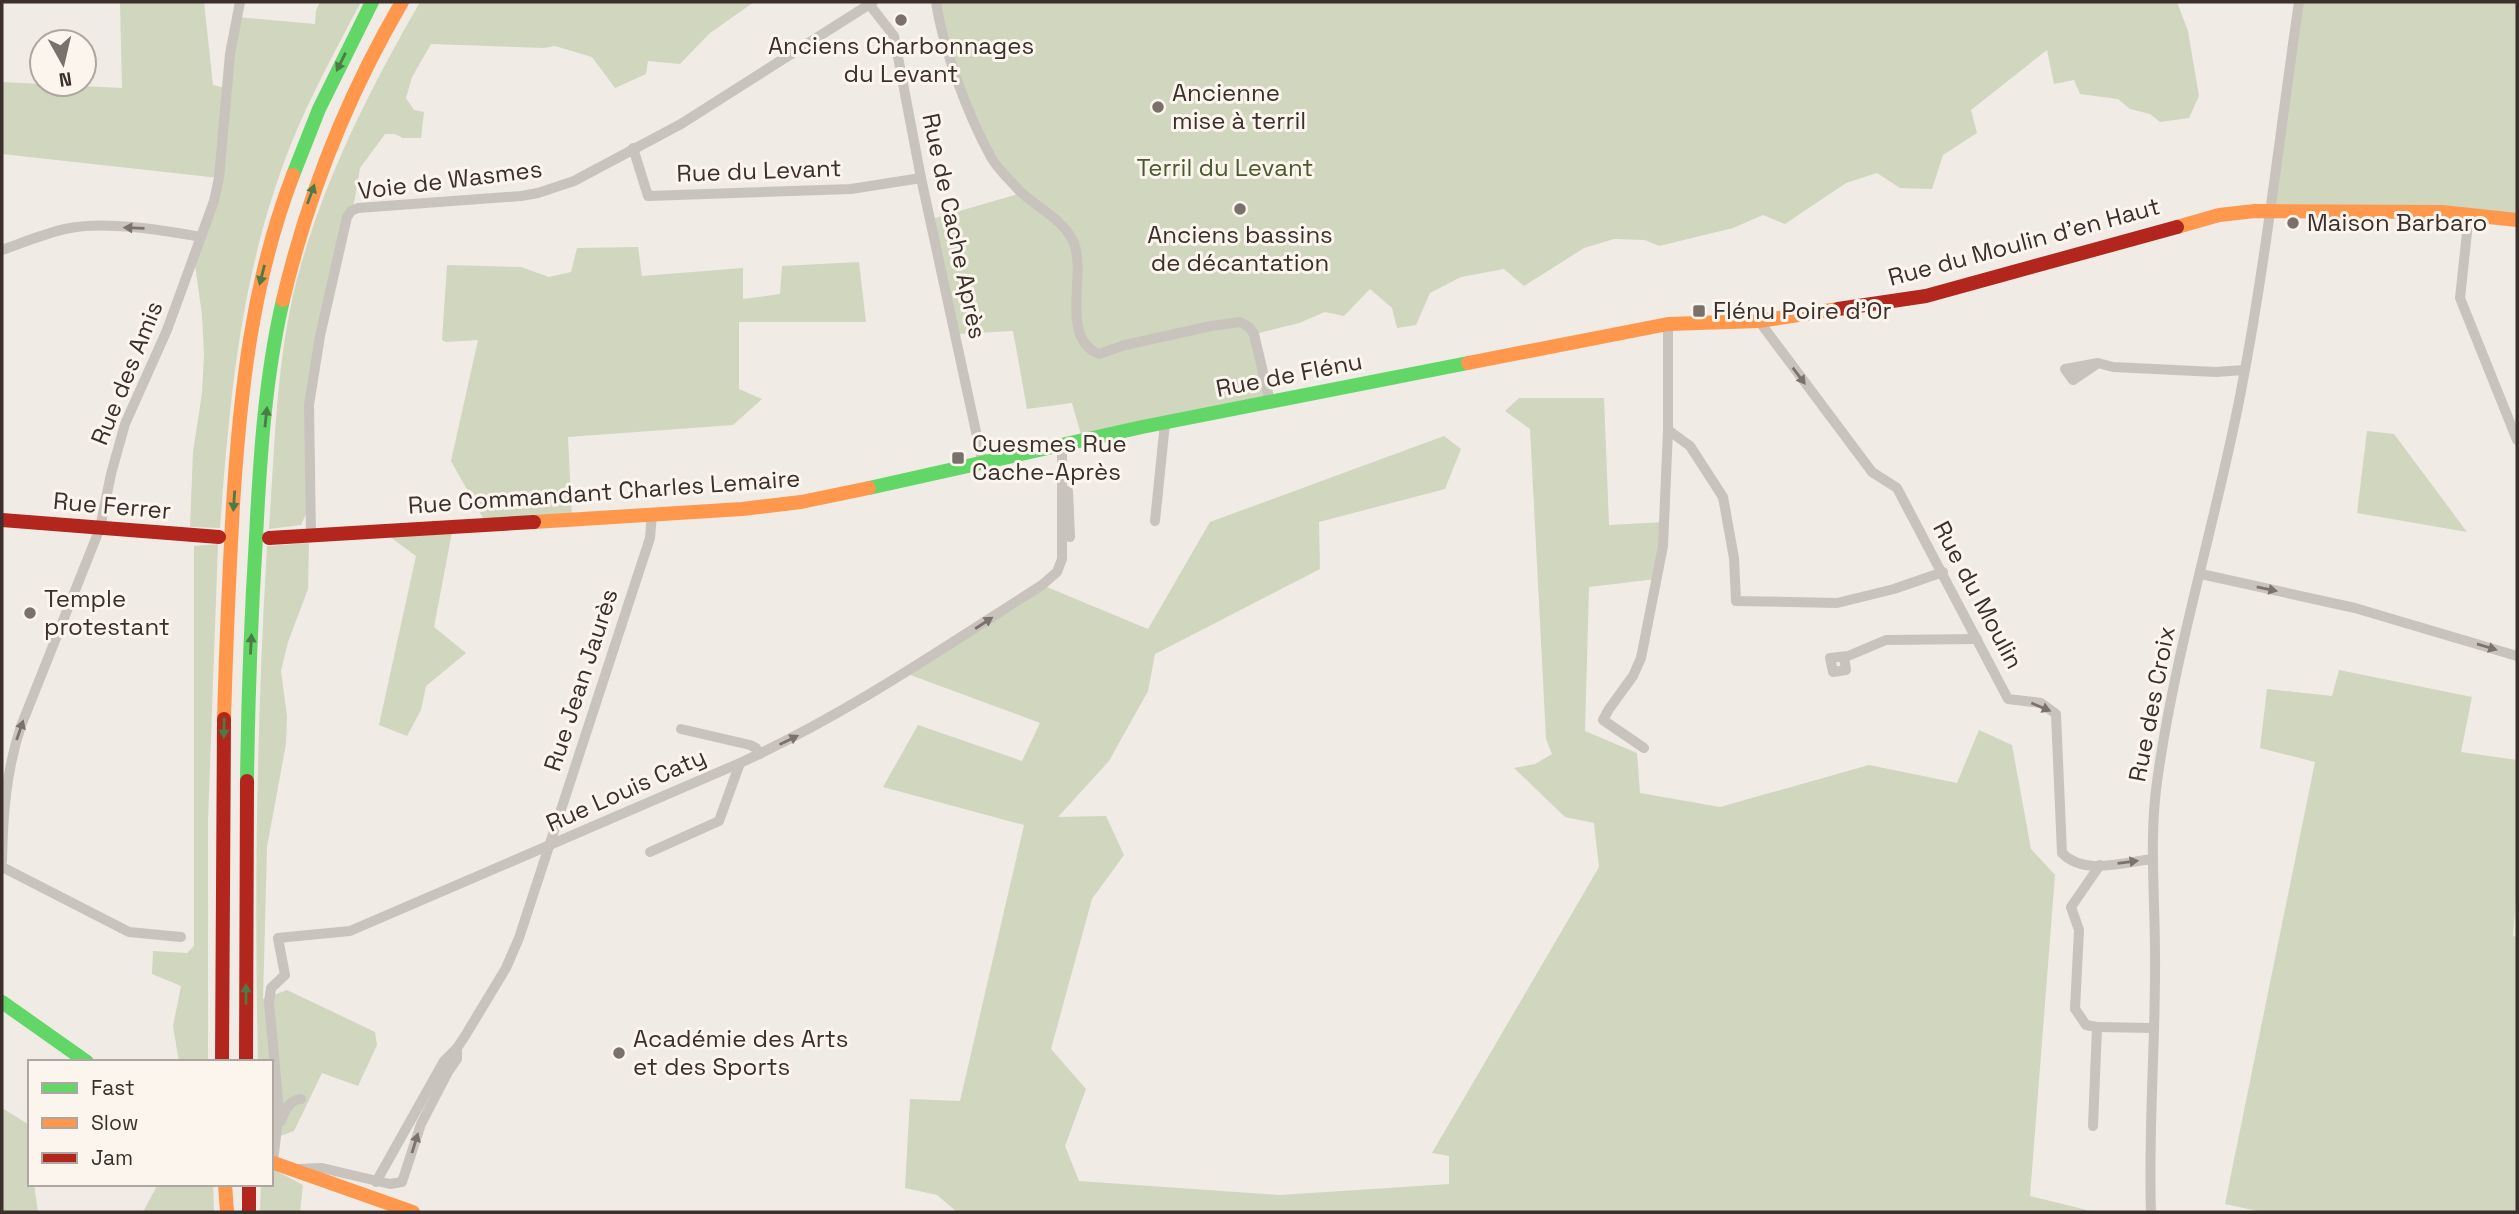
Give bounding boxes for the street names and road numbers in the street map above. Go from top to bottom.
street label: Rue de Cache Après [915,110,994,342]
street label: Rue du Levant [676,152,842,189]
street label: Voie de Wasmes [356,153,544,206]
street label: Rue du Moulin d'en Haut [1885,190,2163,293]
street label: Rue des Amis [84,296,170,449]
street label: Rue de Flénu [1213,345,1365,404]
street label: Rue Commandant Charles Lemaire [407,462,801,521]
street label: Rue Ferrer [52,485,172,526]
street label: Rue du Moulin [1926,515,2030,674]
street label: Rue Jean Jaurès [536,585,625,775]
street label: Rue des Croix [2121,624,2182,784]
street label: Rue Louis Caty [541,740,710,839]

